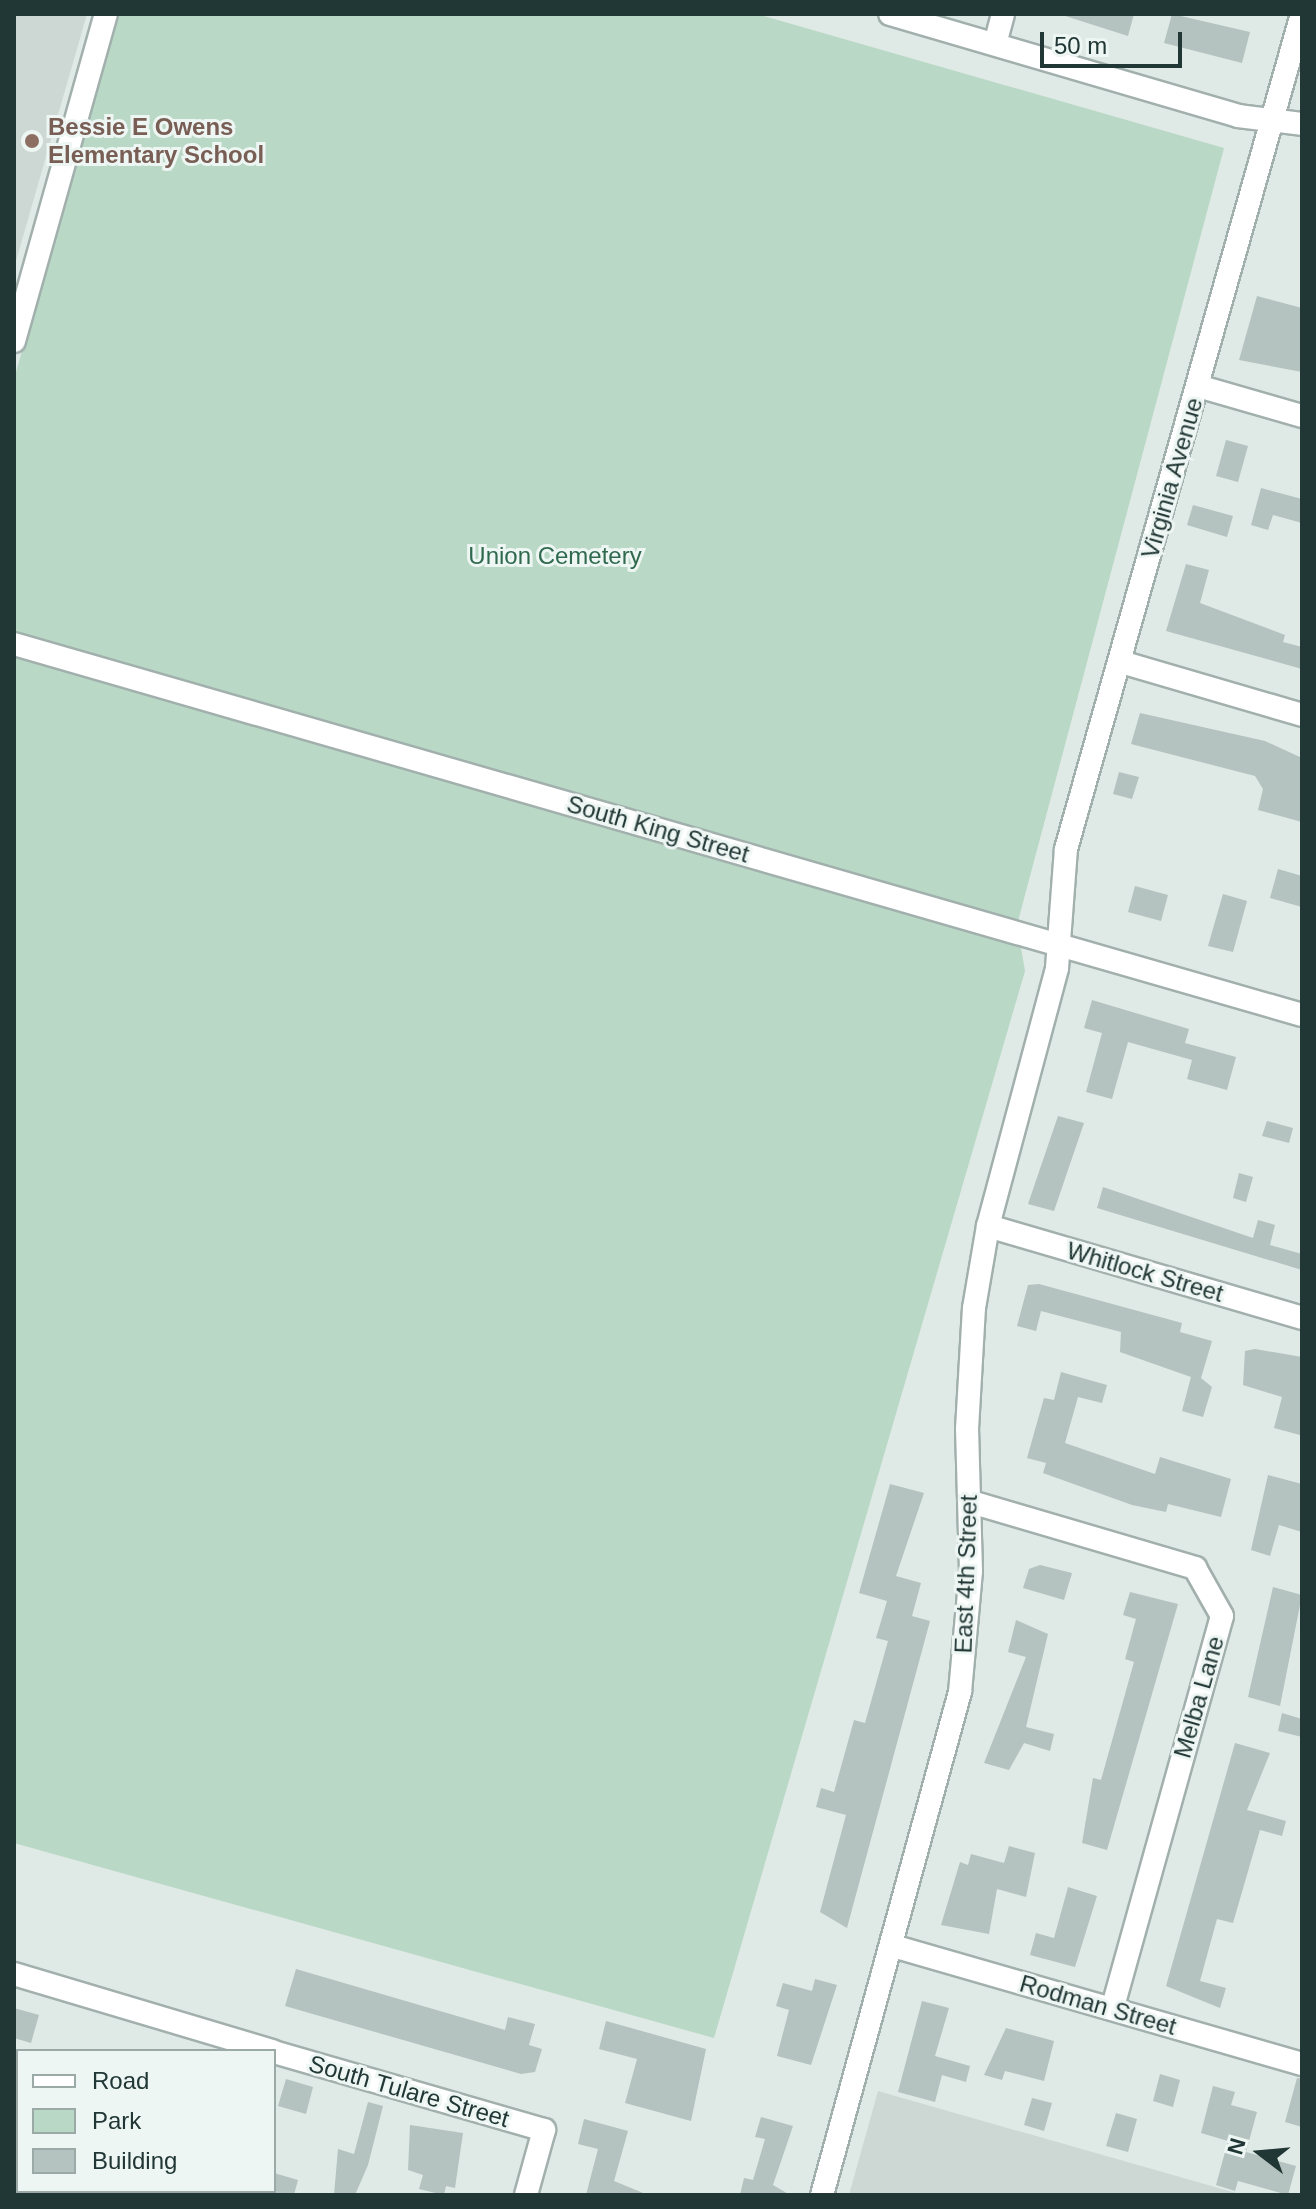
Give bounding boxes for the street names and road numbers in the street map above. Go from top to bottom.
street label: Virginia Avenue [1135,394,1209,562]
street label: South King Street [564,789,752,869]
street label: Whitlock Street [1063,1236,1227,1308]
street label: East 4th Street [949,1494,983,1654]
street label: Melba Lane [1168,1633,1230,1761]
street label: Rodman Street [1016,1969,1180,2041]
street label: South Tulare Street [305,2049,513,2133]

